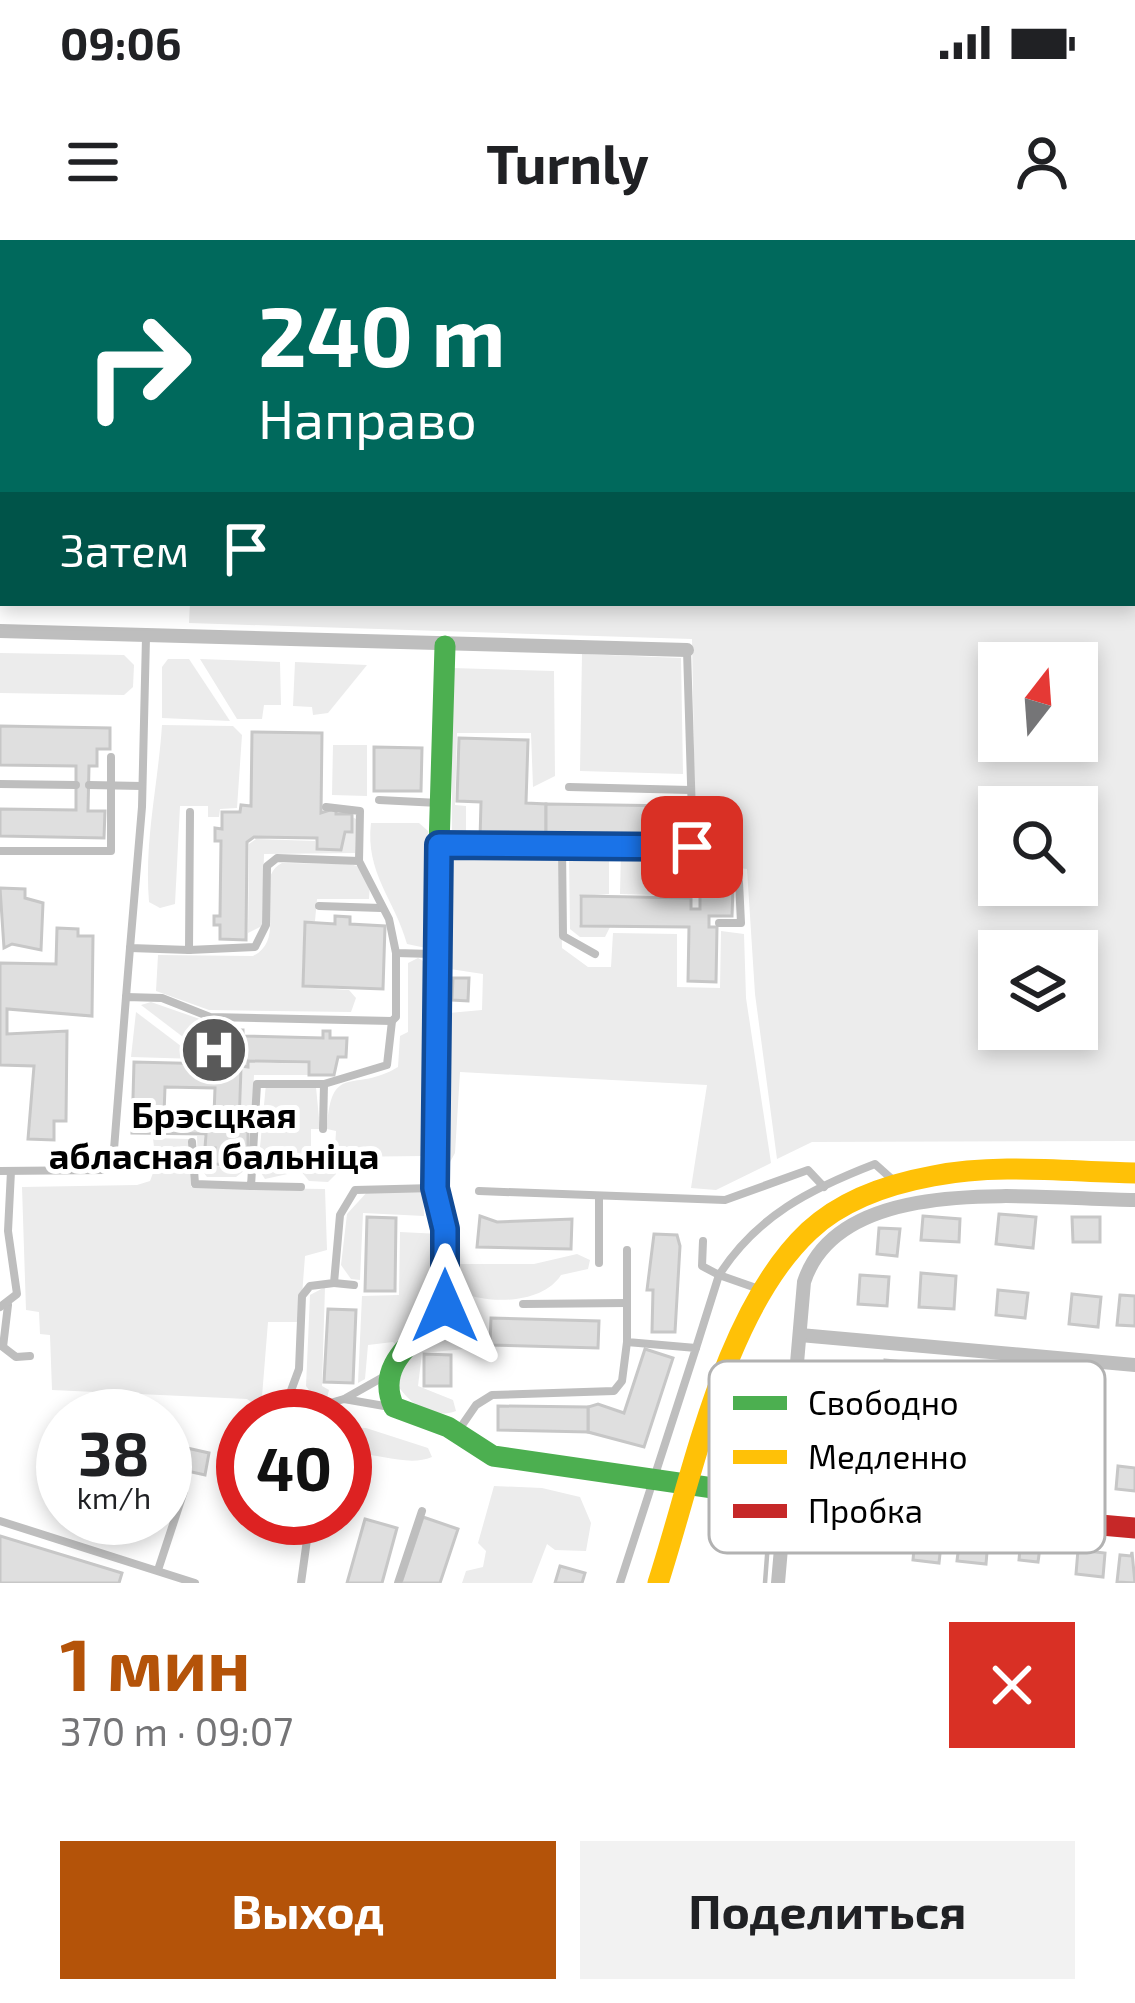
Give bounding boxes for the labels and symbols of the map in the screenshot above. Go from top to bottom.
north arrow [978,642,1098,762]
pin [641,796,743,898]
hospital icon: Брэсцкая абласная бальніца [179,1015,249,1085]
place label: Брэсцкая абласная бальніца [49,1092,379,1176]
position arrow [382,1243,508,1369]
legend [709,1361,1105,1553]
text: Свободно [808,1382,959,1422]
speed limit sign: 40 [216,1389,372,1545]
text: Медленно [808,1436,968,1476]
text: Пробка [808,1490,923,1530]

